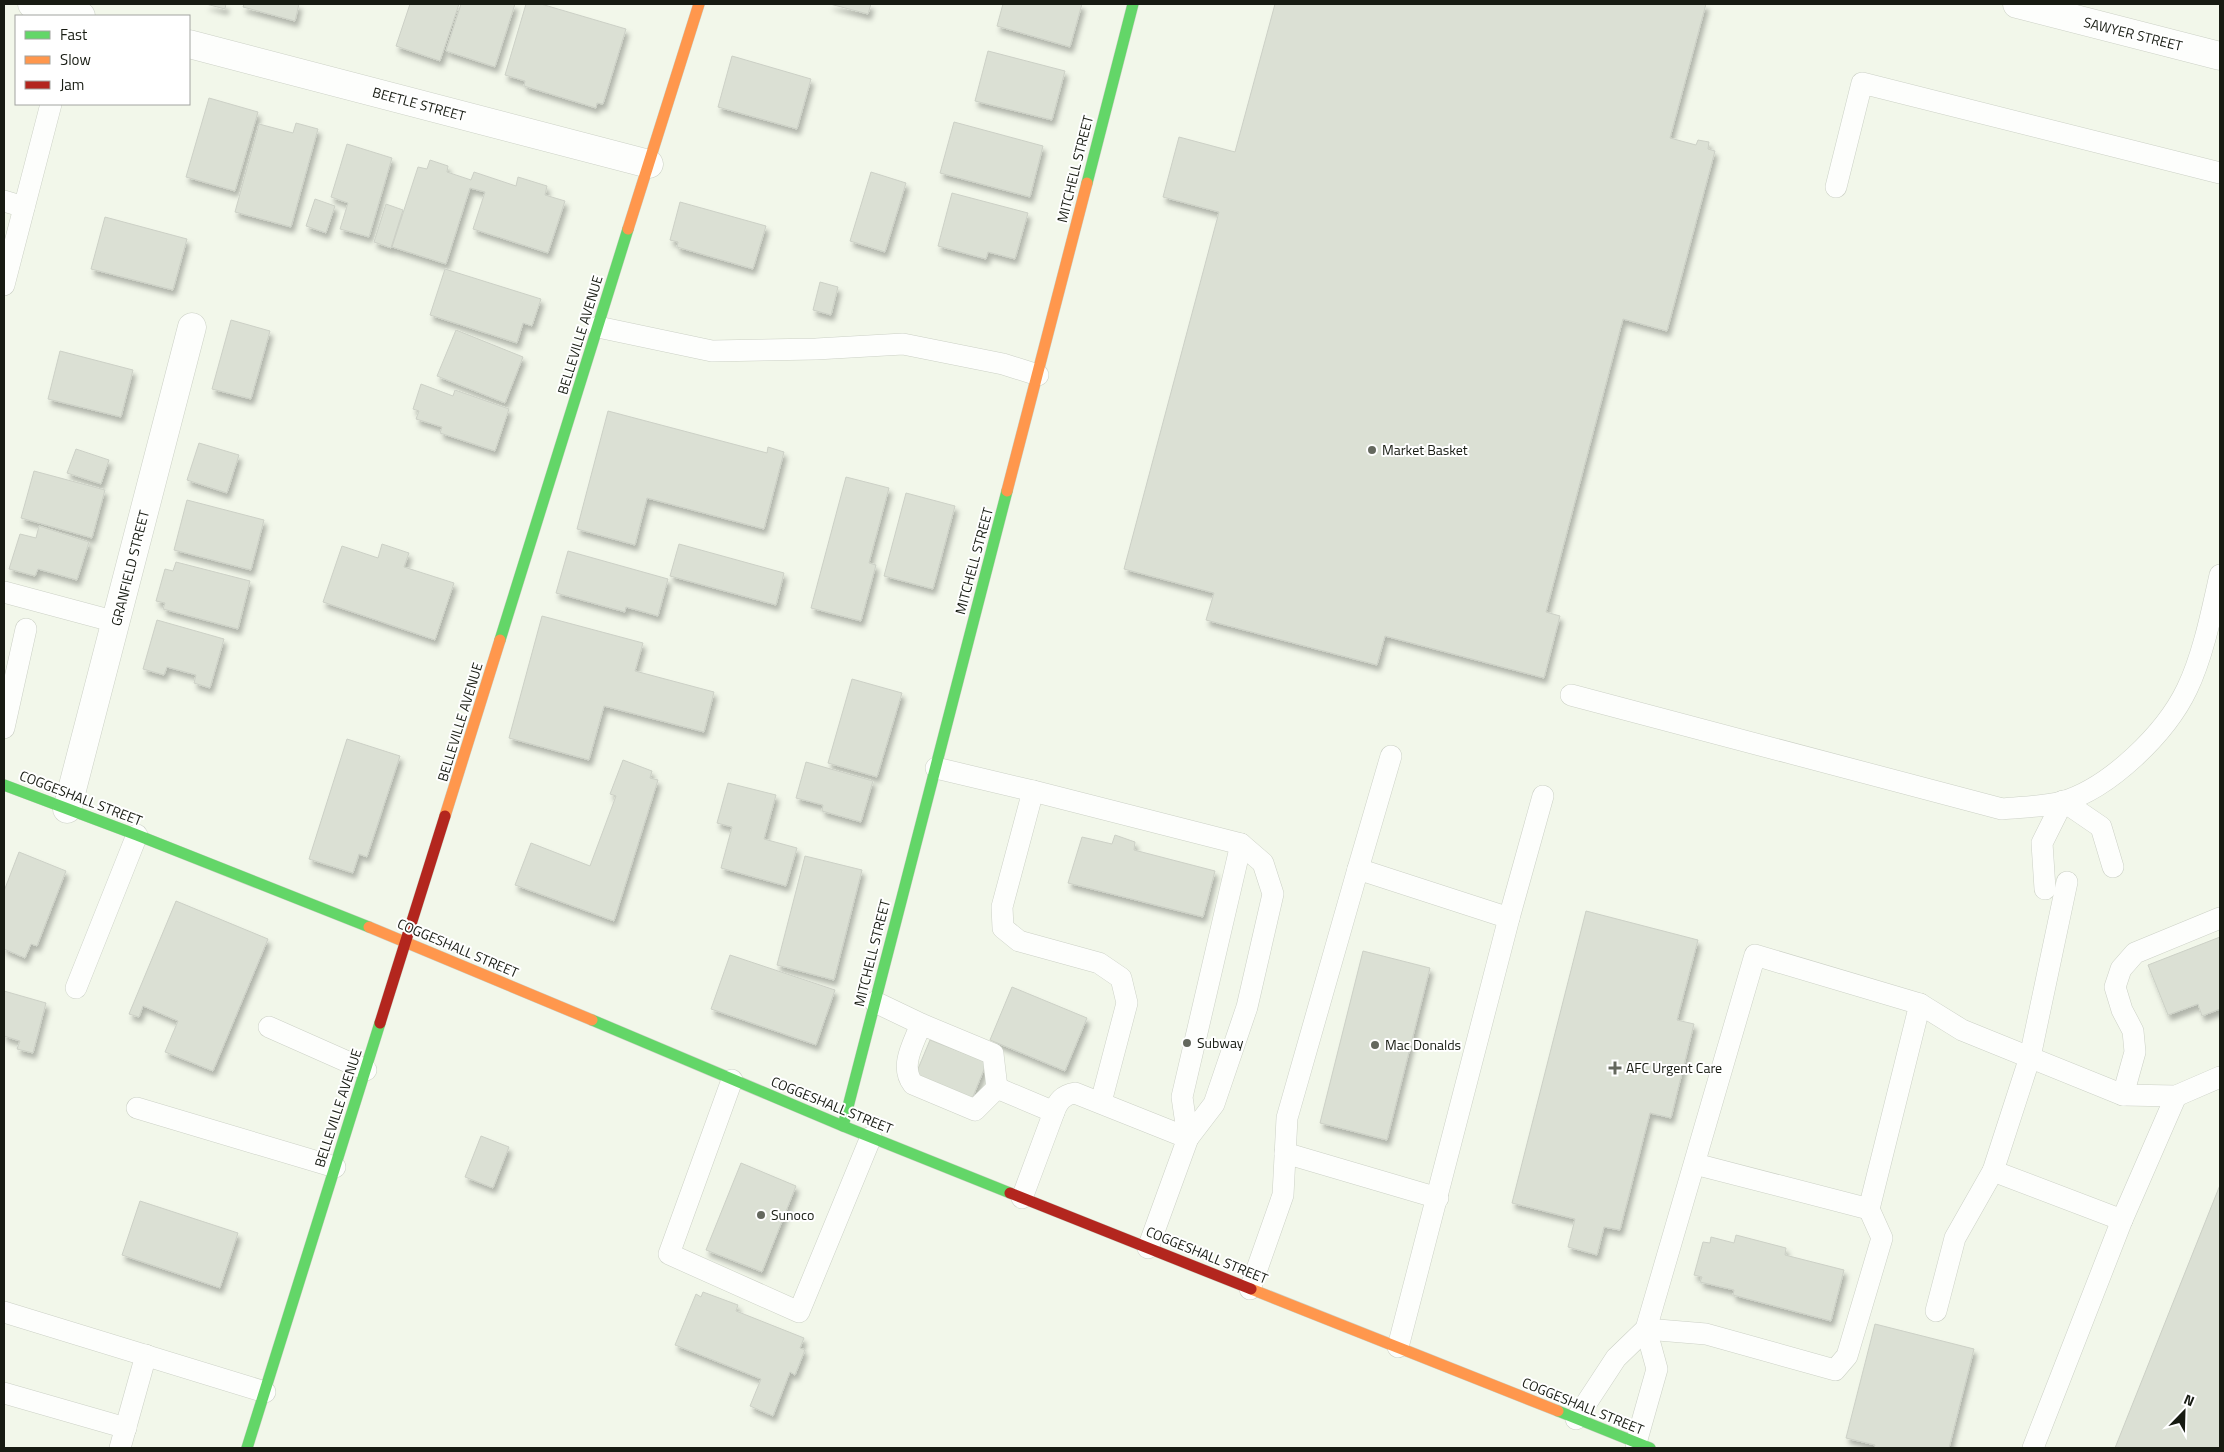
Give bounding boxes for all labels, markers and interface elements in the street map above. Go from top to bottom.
street label: SAWYER STREET [2081,11,2185,56]
legend [15,15,190,105]
text: Fast [60,23,88,46]
text: Slow [60,48,91,71]
text: Jam [60,73,84,96]
street label: BEETLE STREET [370,81,469,126]
street label: MITCHELL STREET [1051,112,1098,225]
street label: BELLEVILLE AVENUE [551,273,608,397]
place label: Market Basket [1382,439,1468,460]
marker: Market Basket [1366,444,1378,456]
street label: MITCHELL STREET [949,504,998,617]
street label: GRANFIELD STREET [105,507,154,628]
street label: BELLEVILLE AVENUE [431,660,488,784]
street label: COGGESHALL STREET [17,764,146,831]
street label: MITCHELL STREET [848,896,895,1009]
street label: COGGESHALL STREET [394,912,523,983]
place label: Subway [1197,1032,1244,1053]
place label: Mac Donalds [1385,1034,1461,1055]
marker: Subway [1181,1037,1193,1049]
marker: Mac Donalds [1369,1039,1381,1051]
street label: BELLEVILLE AVENUE [308,1046,367,1170]
place label: AFC Urgent Care [1626,1057,1722,1078]
marker: AFC Urgent Care [1608,1061,1622,1075]
street label: COGGESHALL STREET [768,1070,897,1139]
place label: Sunoco [771,1204,814,1225]
marker: Sunoco [755,1209,767,1221]
street label: COGGESHALL STREET [1143,1220,1272,1289]
street label: COGGESHALL STREET [1519,1371,1648,1440]
north arrow [2159,1387,2209,1437]
text: N [2181,1388,2198,1411]

